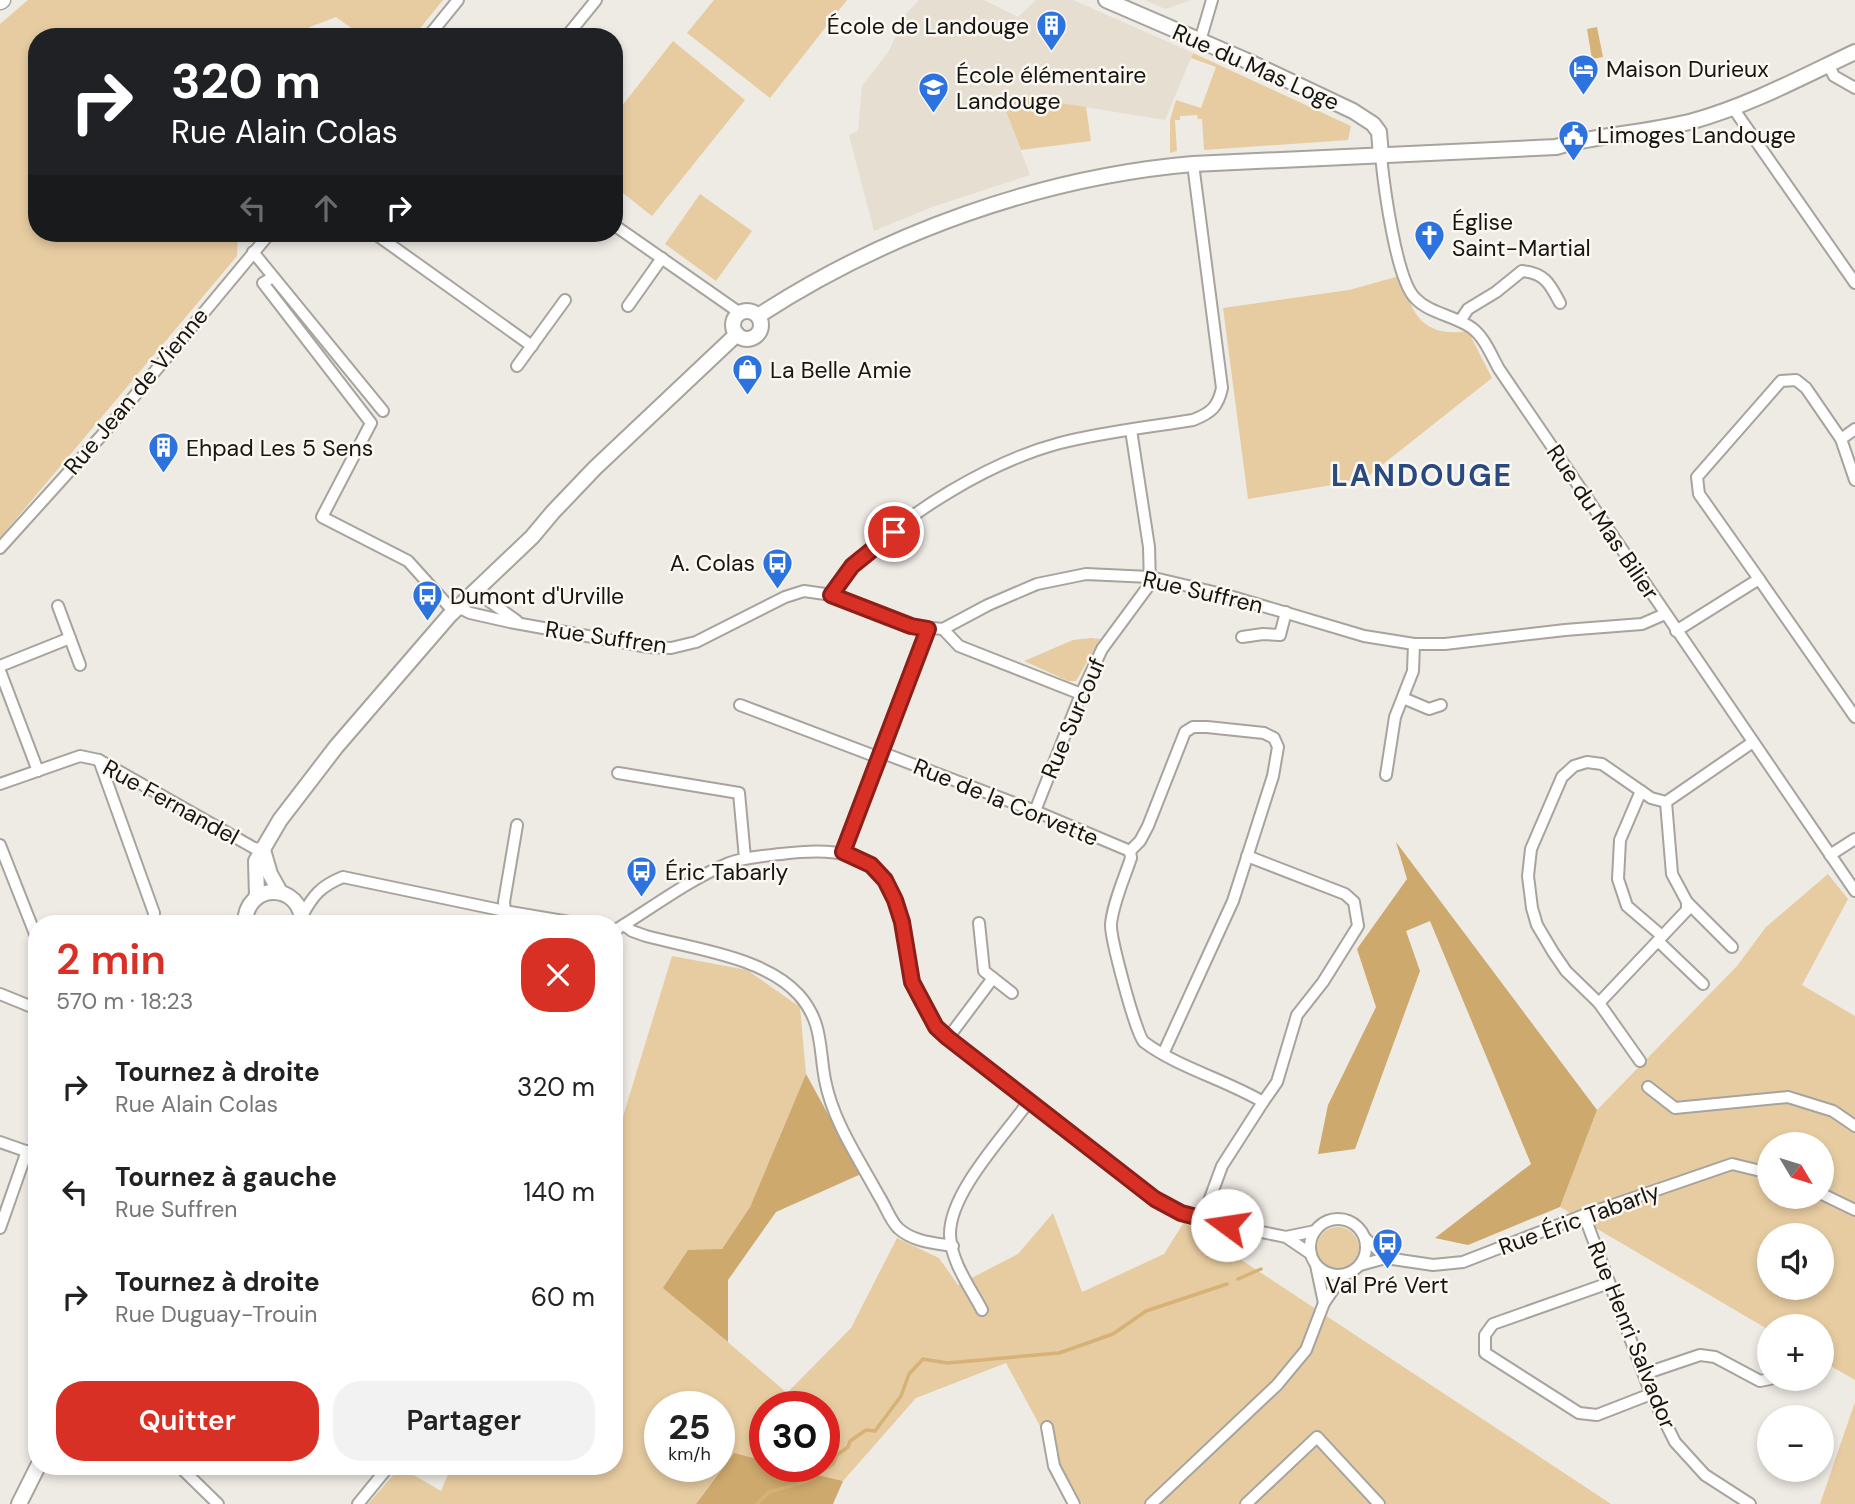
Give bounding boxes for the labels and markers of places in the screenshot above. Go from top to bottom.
building icon: École de Landouge [1035,9,1069,53]
place label: École de Landouge [827,11,1029,41]
hotel icon: Maison Durieux [1566,52,1600,96]
place label: Maison Durieux [1606,54,1769,84]
place label: École élémentaire Landouge [956,60,1146,116]
school or university icon: École élémentaire Landouge [916,71,950,115]
public building icon: Limoges Landouge [1557,118,1591,162]
place label: Limoges Landouge [1597,120,1796,150]
place label: Église Saint-Martial [1452,207,1591,263]
church icon: Église Saint-Martial [1412,218,1446,262]
shop icon: La Belle Amie [730,353,764,397]
place label: La Belle Amie [770,355,911,385]
building icon: Ehpad Les 5 Sens [146,431,180,475]
place label: Ehpad Les 5 Sens [186,433,373,463]
pin [864,502,924,562]
bus stop icon: A. Colas [761,546,795,590]
place label: A. Colas [670,548,755,578]
bus stop icon: Dumont d'Urville [410,579,444,623]
place label: Dumont d'Urville [450,581,624,611]
bus stop icon: Éric Tabarly [625,855,659,899]
place label: Éric Tabarly [665,857,789,887]
bus stop icon: Val Pré Vert [1370,1227,1404,1271]
place label: Val Pré Vert [1326,1270,1448,1300]

